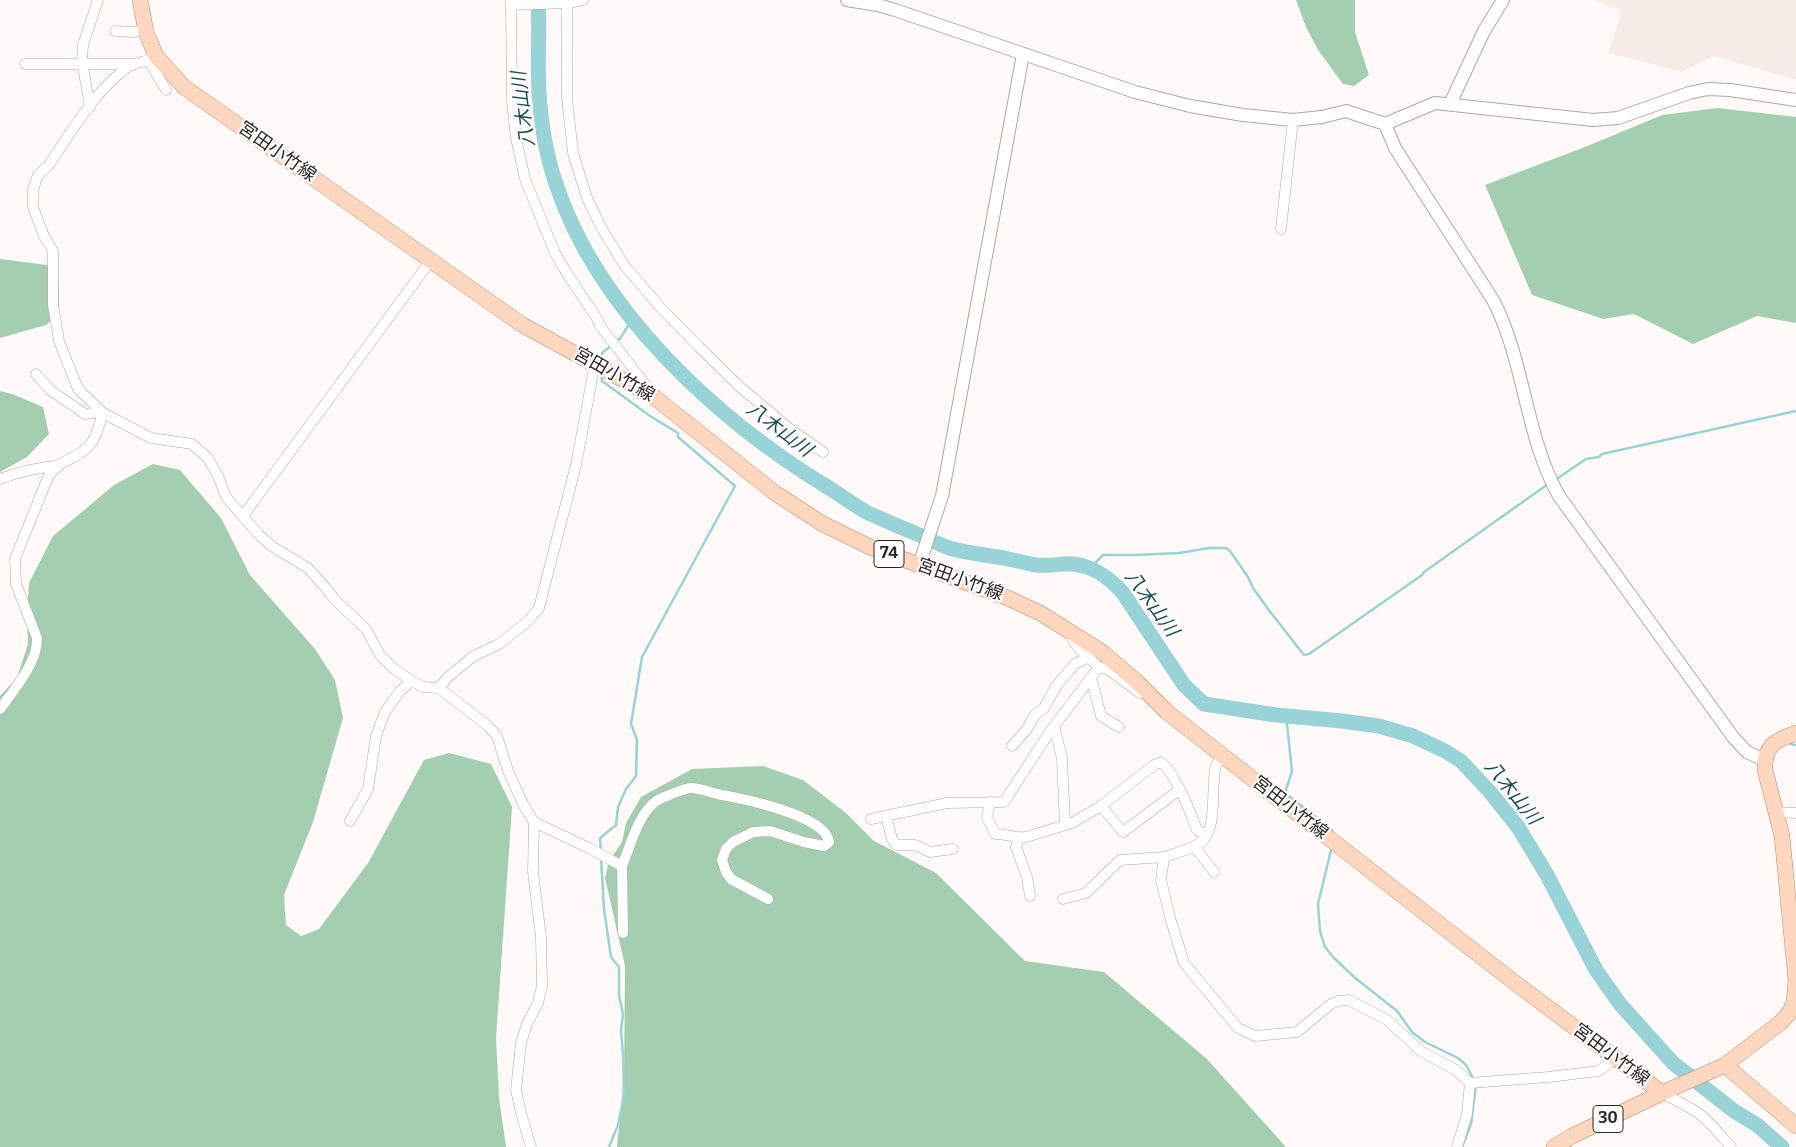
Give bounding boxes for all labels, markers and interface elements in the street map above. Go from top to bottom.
water label: 八木山川 [508,70,540,148]
street label: 宮田小竹線 [234,117,320,187]
street label: 宮田小竹線 [570,343,658,407]
water label: 八木山川 [742,398,816,462]
road number: 74 [874,540,904,568]
street label: 宮田小竹線 [914,554,1006,606]
water label: 八木山川 [1119,567,1183,641]
water label: 八木山川 [1479,756,1545,830]
street label: 宮田小竹線 [1248,772,1332,844]
street label: 宮田小竹線 [1569,1019,1653,1091]
road number: 30 [1593,1106,1623,1132]

